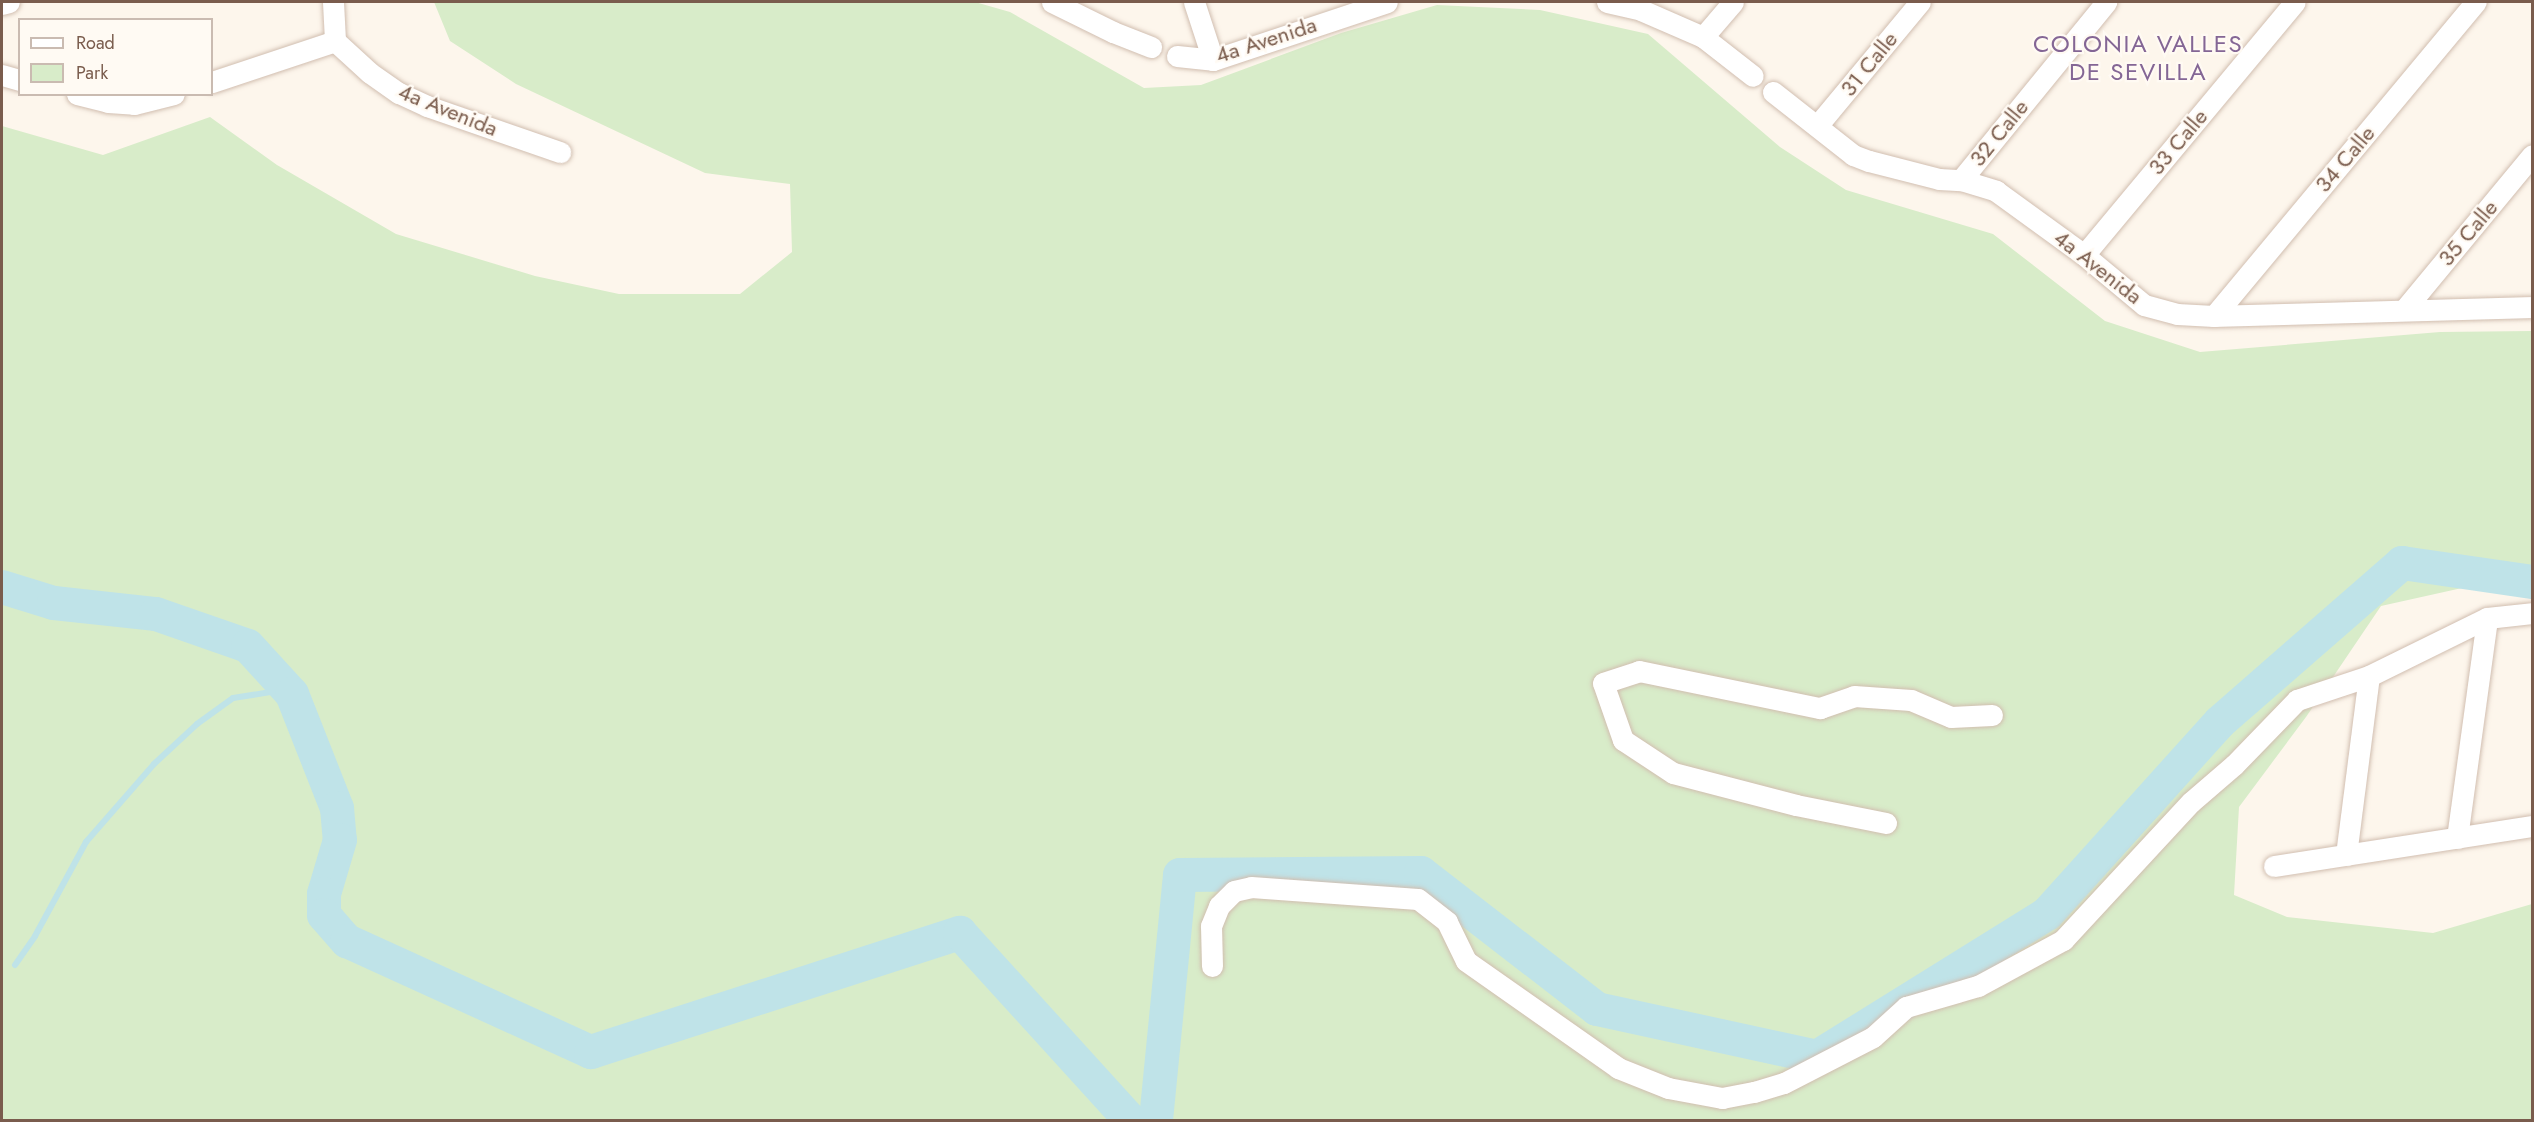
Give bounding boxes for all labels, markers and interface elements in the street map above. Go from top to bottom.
street label: 4a Avenida [1212,11,1320,69]
legend [18,18,213,96]
street label: 31 Calle [1835,26,1903,102]
text: Road [76,30,115,56]
district label: COLONIA VALLES DE SEVILLA [2033,30,2243,86]
text: Park [76,60,108,86]
street label: 4a Avenida [395,78,501,142]
street label: 32 Calle [1964,94,2034,172]
street label: 33 Calle [2143,104,2213,180]
street label: 34 Calle [2310,120,2380,198]
street label: 35 Calle [2433,195,2503,271]
street label: 4a Avenida [2049,224,2147,310]

